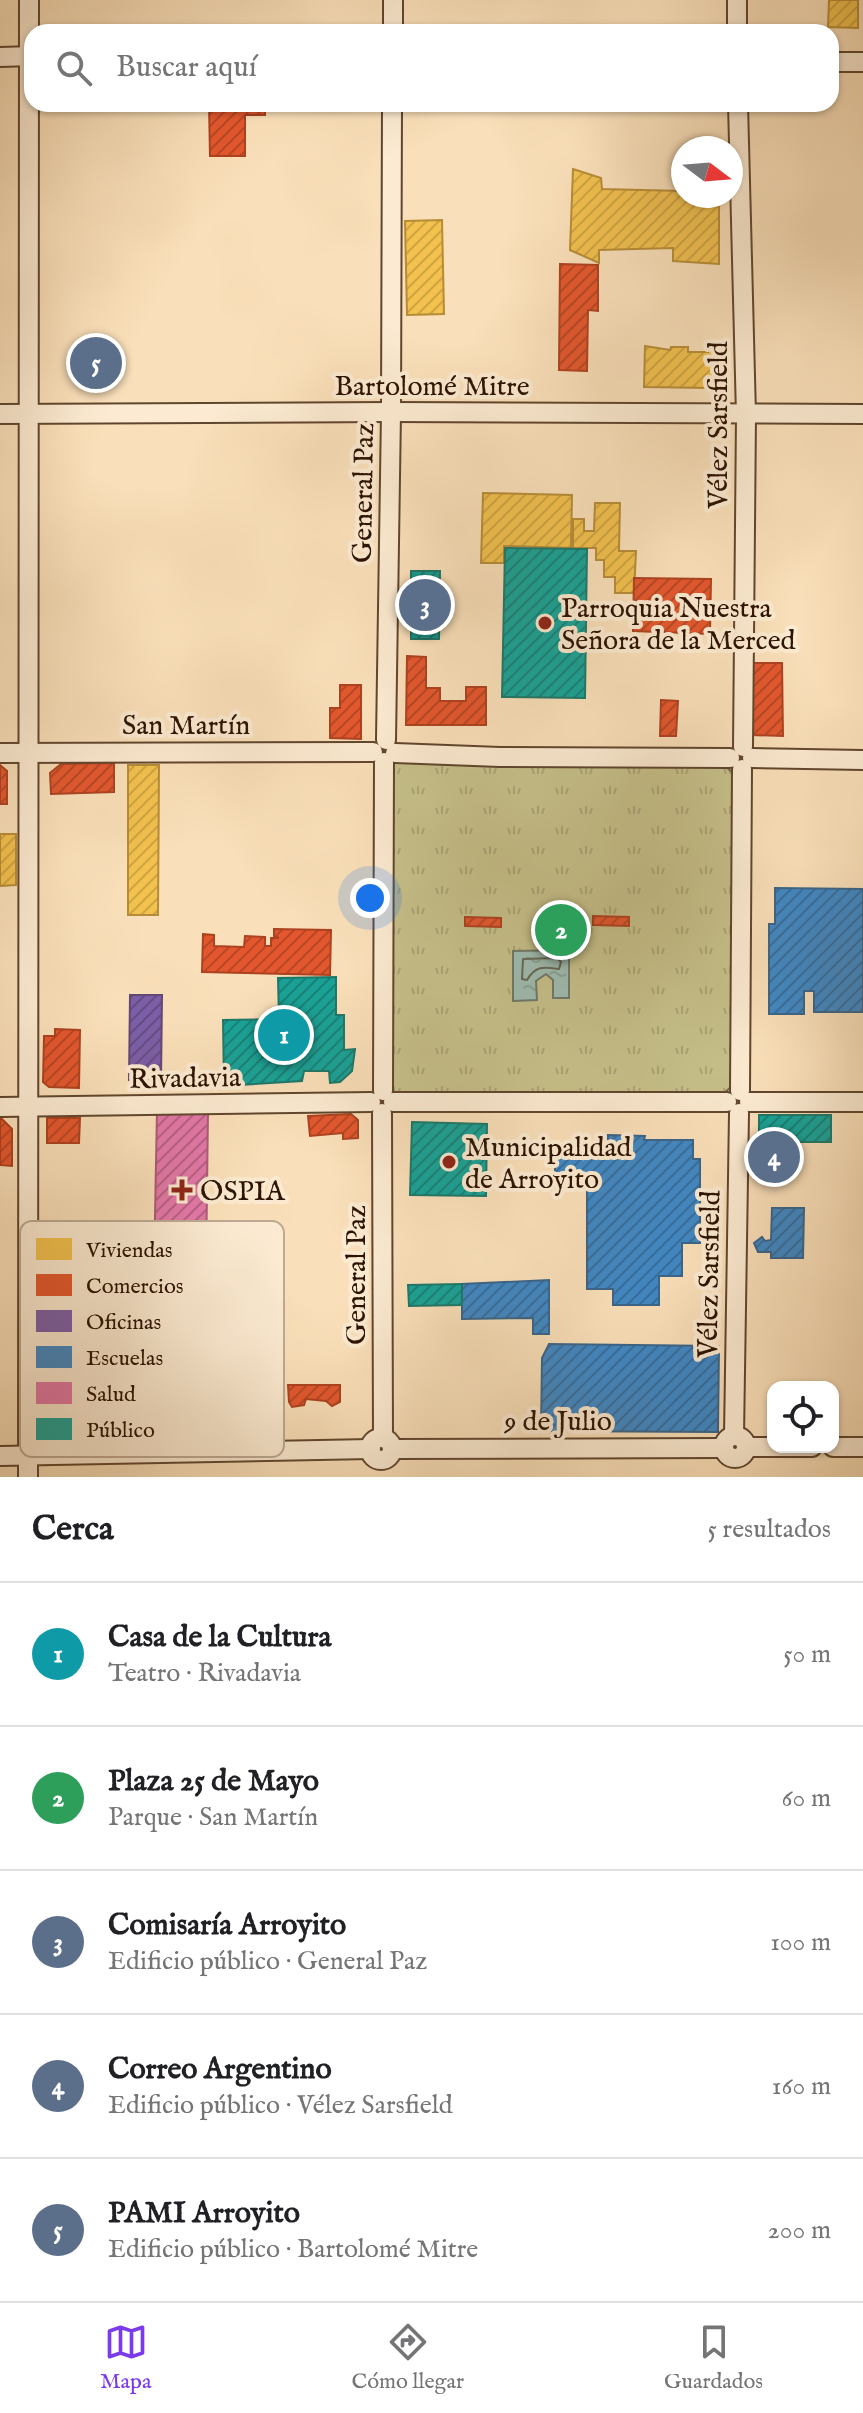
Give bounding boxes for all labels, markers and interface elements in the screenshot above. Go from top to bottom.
search box [24,24,839,112]
icon: search [52,46,96,90]
text: Buscar aquí [116,49,257,87]
north arrow [671,136,743,208]
pin: 5 [70,333,122,393]
street label: Vélez Sarsfield [702,341,737,510]
street label: Bartolomé Mitre [334,370,530,405]
street label: General Paz [346,423,383,563]
pin: 3 [399,575,451,635]
place label: Parroquia Nuestra Señora de la Merced [561,592,795,659]
marker: Parroquia Nuestra Señora de la Merced [536,614,554,632]
street label: San Martín [122,709,250,744]
your location [350,878,390,918]
pin: 2 [535,900,587,960]
pin: 1 [258,1005,310,1065]
street label: Rivadavia [129,1061,242,1098]
pin: 4 [748,1127,800,1187]
place label: Municipalidad de Arroyito [465,1131,632,1198]
marker: Municipalidad de Arroyito [440,1153,458,1171]
place label: OSPIA [200,1175,286,1210]
marker: OSPIA [171,1179,193,1201]
street label: Vélez Sarsfield [692,1190,729,1359]
street label: General Paz [340,1205,375,1345]
legend [20,1221,284,1457]
text: Viviendas [85,1237,173,1265]
text: Comercios [86,1273,184,1301]
text: Oficinas [86,1309,161,1337]
text: Escuelas [86,1345,163,1373]
text: Salud [86,1381,136,1409]
map controls [767,1381,839,1453]
button: locate [767,1381,839,1453]
street label: 9 de Julio [503,1405,612,1440]
text: Público [86,1417,155,1445]
text: Cerca [32,1508,114,1551]
text: 5 resultados [708,1513,831,1546]
text: Casa de la Cultura [108,1619,332,1657]
text: 1 [53,1638,63,1671]
text: 50 m [783,1638,831,1671]
text: Teatro · Rivadavia [108,1657,301,1690]
text: Plaza 25 de Mayo [108,1763,319,1801]
text: 2 [52,1782,64,1815]
text: 60 m [782,1782,831,1815]
text: Parque · San Martín [108,1801,318,1834]
text: Comisaría Arroyito [108,1907,346,1945]
text: 3 [53,1926,63,1959]
text: 100 m [770,1926,831,1959]
text: Edificio público · General Paz [108,1945,427,1978]
text: Correo Argentino [108,2051,332,2089]
text: 4 [52,2070,64,2103]
text: 160 m [772,2070,831,2103]
text: Edificio público · Vélez Sarsfield [108,2089,453,2122]
text: PAMI Arroyito [108,2195,300,2233]
text: 5 [53,2214,63,2247]
text: 200 m [767,2214,831,2247]
text: Edificio público · Bartolomé Mitre [108,2233,478,2266]
tab: Mapa [100,2320,152,2396]
tab: Cómo llegar [351,2320,464,2396]
tab: Guardados [664,2320,763,2396]

